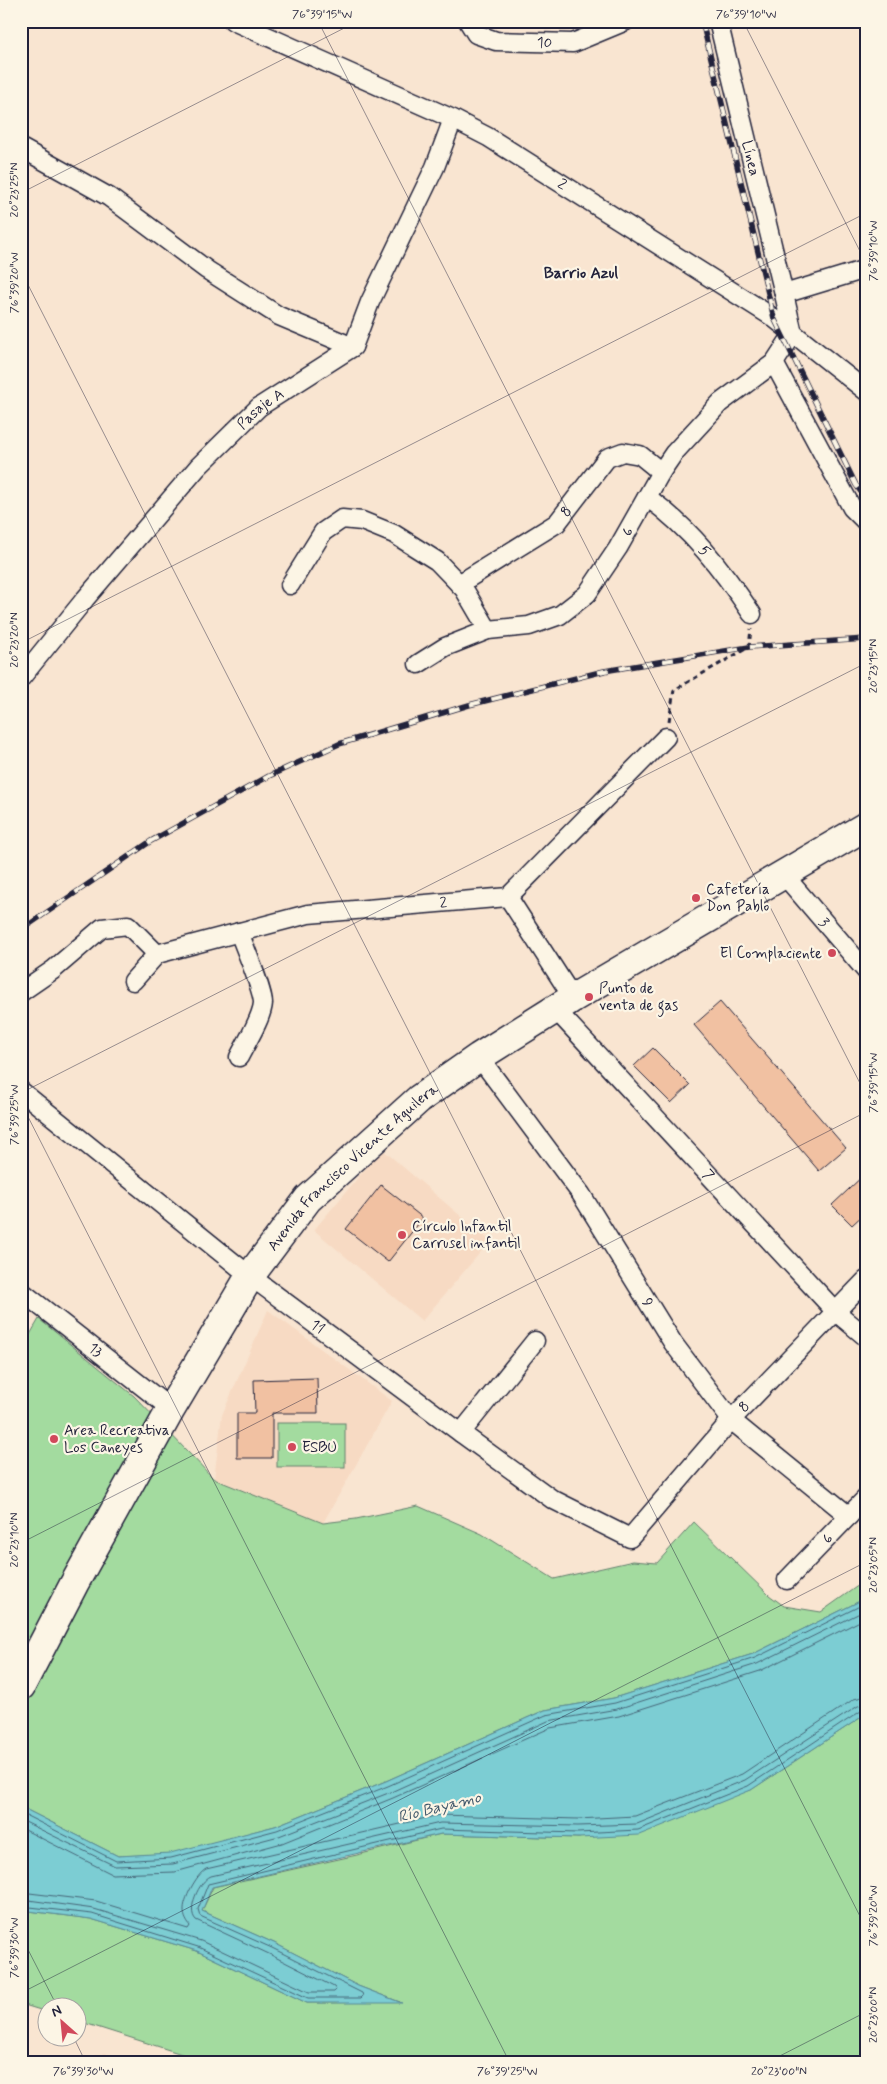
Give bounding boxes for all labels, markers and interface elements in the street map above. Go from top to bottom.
text: 76°39'15"W [292,7,352,23]
text: 76°39'10"W [716,7,776,23]
street label: 10 [537,33,552,53]
street label: Línea [736,139,764,178]
text: 20°23'25"N [7,163,23,217]
street label: 2 [553,174,570,195]
text: 76°39'10"W [866,221,882,281]
text: 76°39'20"W [7,252,23,314]
district label: Barrio Azul [544,263,618,284]
street label: Pasaje A [233,384,288,434]
street label: 8 [556,503,577,522]
street label: 6 [618,523,639,540]
street label: 5 [694,541,715,561]
text: 20°23'20"N [7,612,23,668]
text: 20°23'15"N [866,639,882,693]
place label: Cafetería Don Pablo [706,880,770,917]
marker: Cafetería Don Pablo [690,892,702,904]
street label: 2 [439,893,448,914]
street label: 3 [814,914,833,932]
place label: El Complaciente [720,944,822,964]
marker: El Complaciente [826,947,838,959]
place label: Punto de venta de gas [599,979,678,1017]
marker: Punto de venta de gas [583,991,595,1003]
text: 76°39'15"W [866,1053,882,1113]
street label: Avenida Francisco Vicente Aguilera [263,1079,443,1255]
text: 76°39'25"W [7,1085,23,1145]
street label: 7 [698,1165,718,1186]
place label: Círculo Infantil Carrusel infantil [412,1217,521,1254]
marker: Círculo Infantil Carrusel infantil [396,1229,408,1241]
street label: 9 [637,1294,657,1311]
street label: 11 [306,1315,329,1339]
street label: 13 [84,1339,106,1362]
street label: 8 [735,1397,755,1417]
place label: Area Recreativa Los Caneyes [64,1421,170,1458]
marker: Area Recreativa Los Caneyes [48,1433,60,1445]
place label: ESBU [302,1438,337,1458]
marker: ESBU [286,1441,298,1453]
text: 20°23'10"N [7,1513,23,1567]
street label: 6 [818,1529,838,1549]
text: 20°23'05"N [866,1537,882,1593]
water label: Río Bayamo [396,1787,484,1828]
text: 76°39'20"W [866,1885,882,1947]
text: 76°39'30"W [7,1918,23,1978]
text: 20°23'00"N [866,1987,882,2043]
north arrow [38,1996,88,2046]
text: N [48,2001,65,2021]
text: 76°39'30"W [53,2064,113,2080]
text: 76°39'25"W [477,2064,537,2080]
text: 20°23'00"N [751,2064,807,2080]

